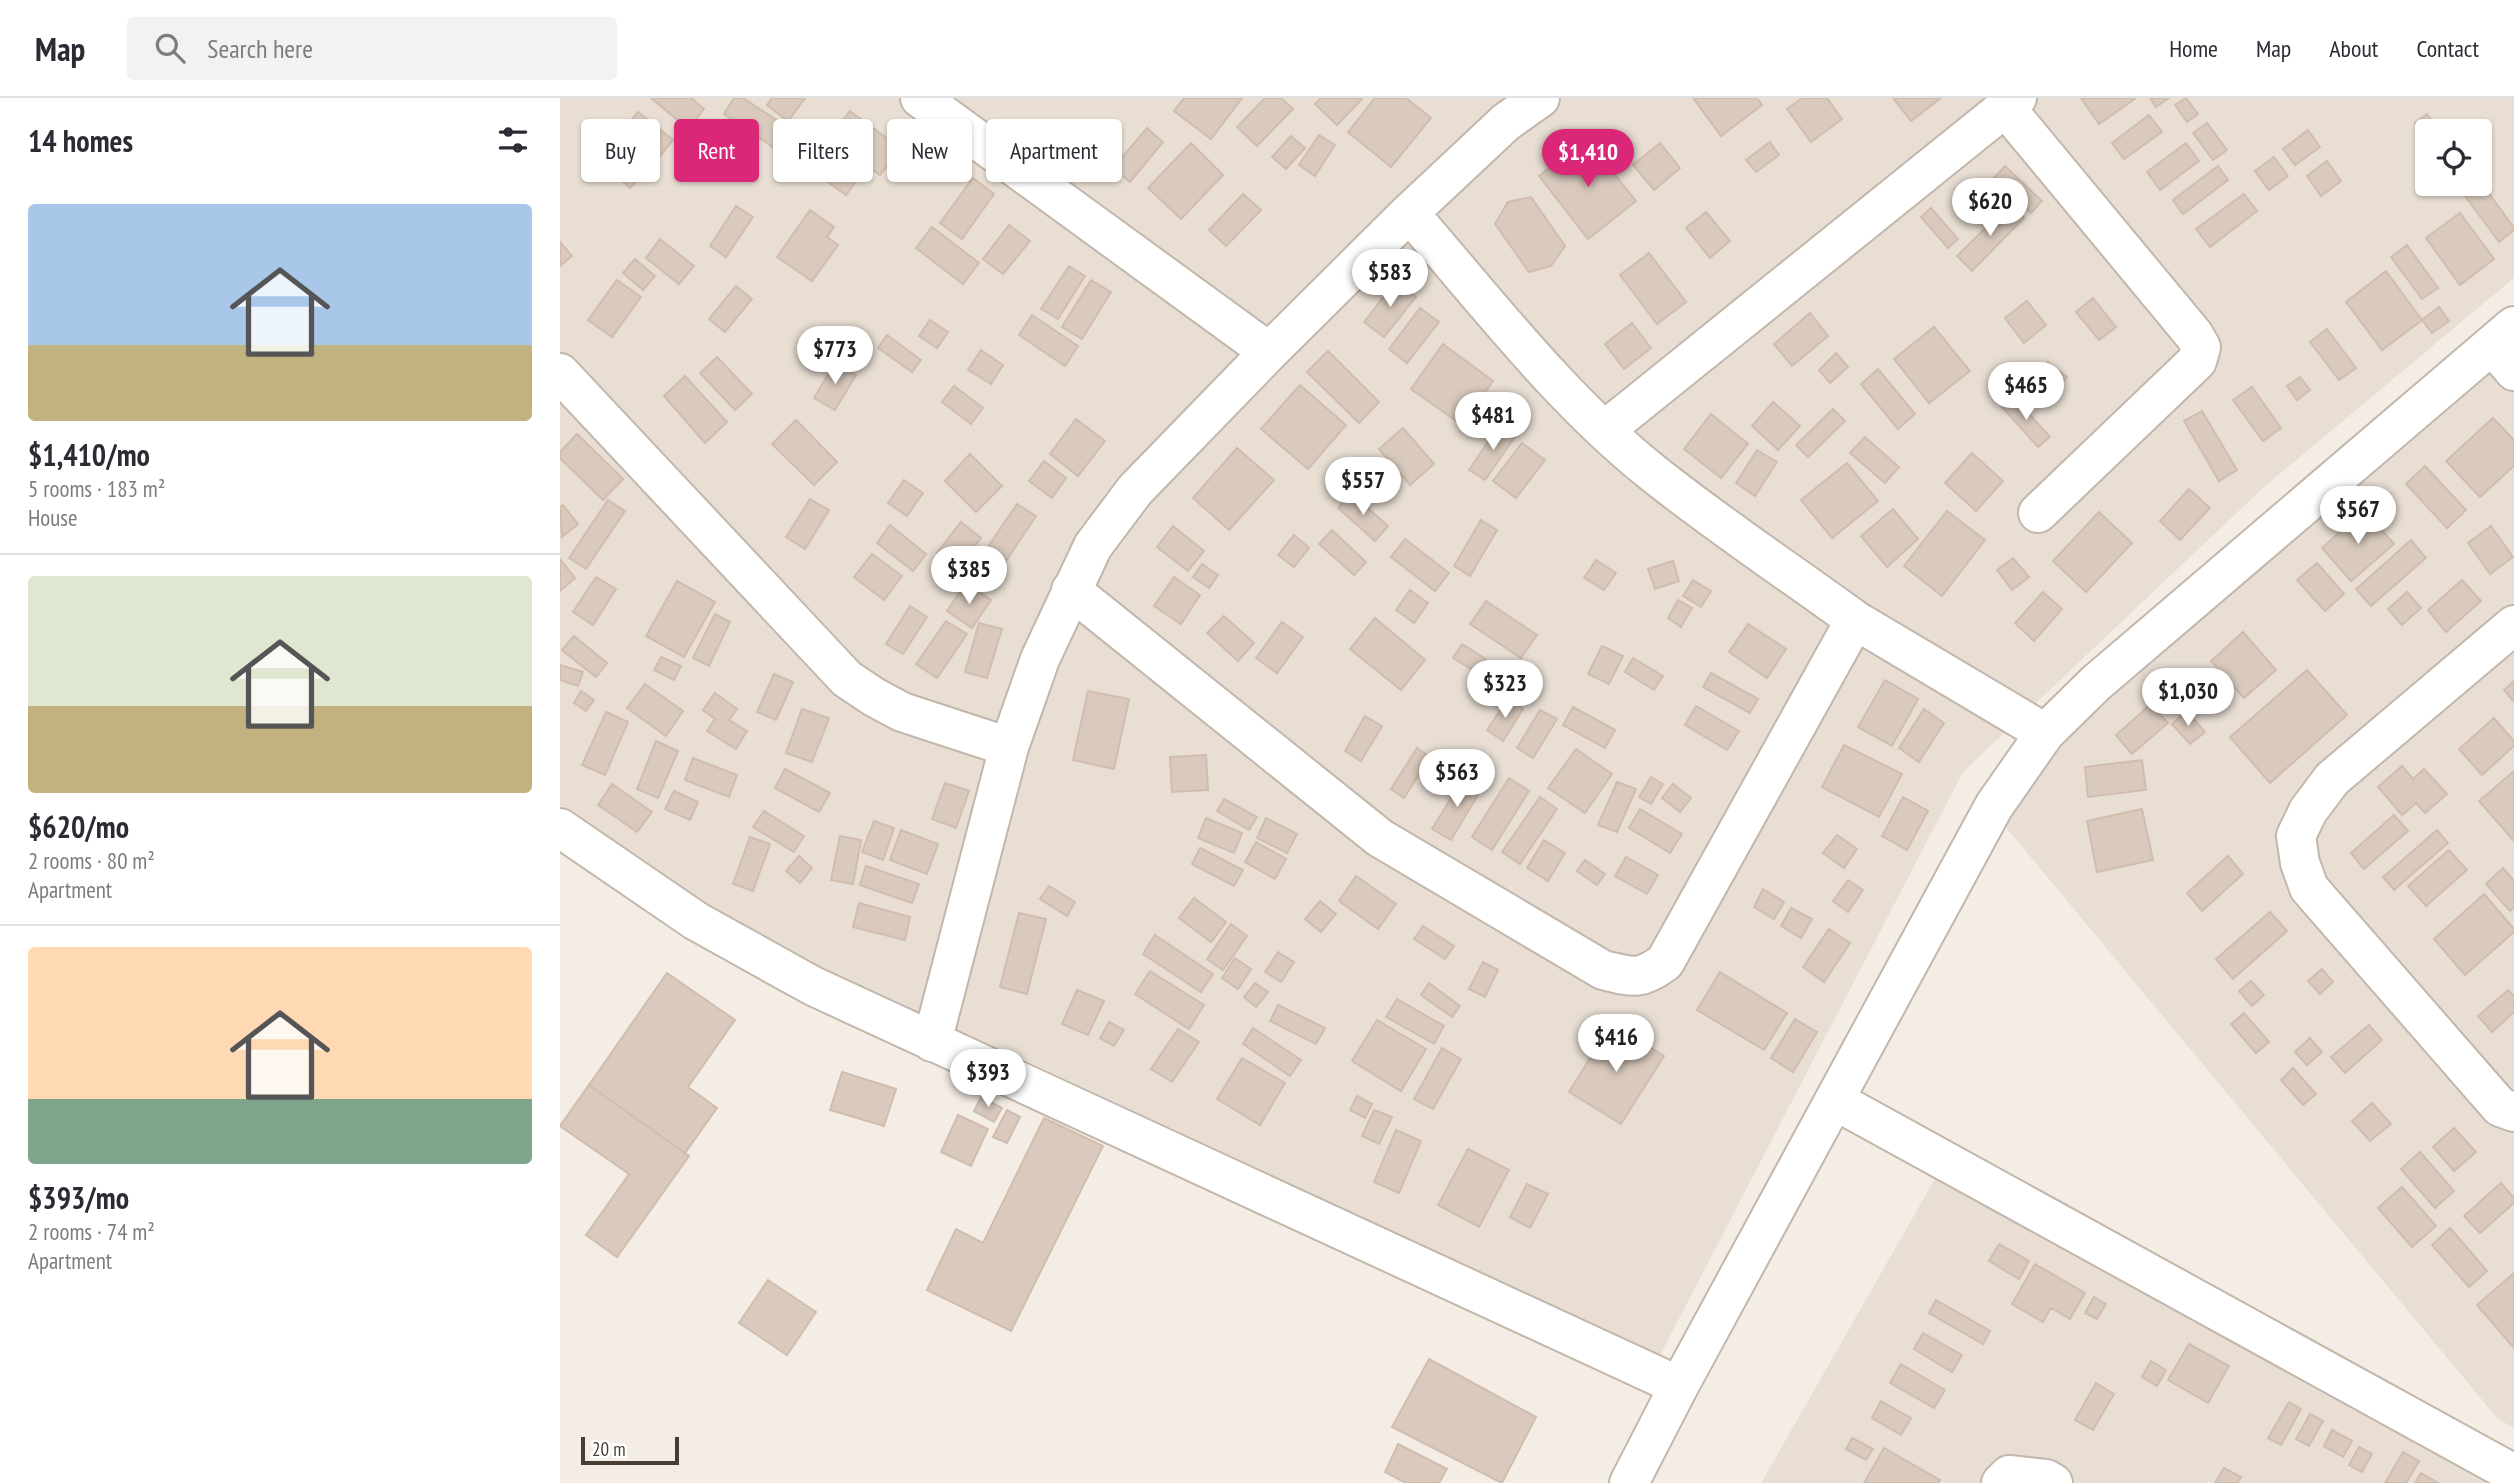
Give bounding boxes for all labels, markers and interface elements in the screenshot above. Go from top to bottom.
search box [127,17,617,80]
text: Map [35,27,85,70]
icon: search [151,29,189,67]
text: Search here [207,32,313,65]
text: Home [2169,33,2218,64]
text: Map [2256,33,2291,64]
text: About [2329,33,2378,64]
text: Contact [2416,33,2479,64]
chip: Buy [581,119,660,182]
chip: Rent [674,119,759,182]
chip: Filters [773,119,873,182]
chip: New [887,119,972,182]
chip: Apartment [986,119,1122,182]
map controls [2415,119,2492,196]
button: locate [2415,119,2492,196]
text: 14 homes [28,121,133,160]
icon: filters [494,121,532,159]
pin: $1,410 [1531,130,1645,189]
text: $1,410 [1558,137,1618,166]
pin: $620 [1949,178,2031,238]
text: $620 [1968,186,2012,215]
icon: home [217,249,343,375]
pin: $583 [1349,250,1431,309]
text: $583 [1368,257,1412,286]
pin: $773 [794,327,876,386]
text: $773 [813,334,857,363]
pin: $465 [1985,362,2067,422]
text: $465 [2004,370,2048,399]
pin: $481 [1452,392,1534,452]
text: $481 [1471,400,1515,429]
text: $1,410/mo [28,435,150,474]
pin: $557 [1322,458,1404,517]
text: $557 [1341,465,1385,494]
text: 5 rooms · 183 m² [28,474,165,503]
pin: $567 [2317,486,2399,546]
text: $567 [2336,494,2380,523]
text: House [28,503,78,532]
pin: $385 [928,546,1010,606]
text: $385 [947,554,991,583]
icon: home [217,621,343,747]
pin: $323 [1464,660,1546,720]
text: $323 [1483,668,1527,697]
pin: $1,030 [2131,668,2245,728]
text: $1,030 [2158,676,2218,705]
pin: $563 [1416,750,1498,809]
text: $563 [1435,757,1479,786]
text: $620/mo [28,807,129,846]
text: 2 rooms · 80 m² [28,846,155,875]
text: Apartment [28,875,112,904]
icon: home [217,992,343,1118]
pin: $416 [1575,1014,1657,1074]
text: $416 [1594,1022,1638,1051]
pin: $393 [947,1049,1029,1109]
text: $393 [966,1057,1010,1086]
text: $393/mo [28,1178,129,1217]
text: 2 rooms · 74 m² [28,1217,155,1246]
text: Apartment [28,1246,112,1275]
scale bar [581,1434,679,1466]
text: 20 m [592,1437,626,1461]

